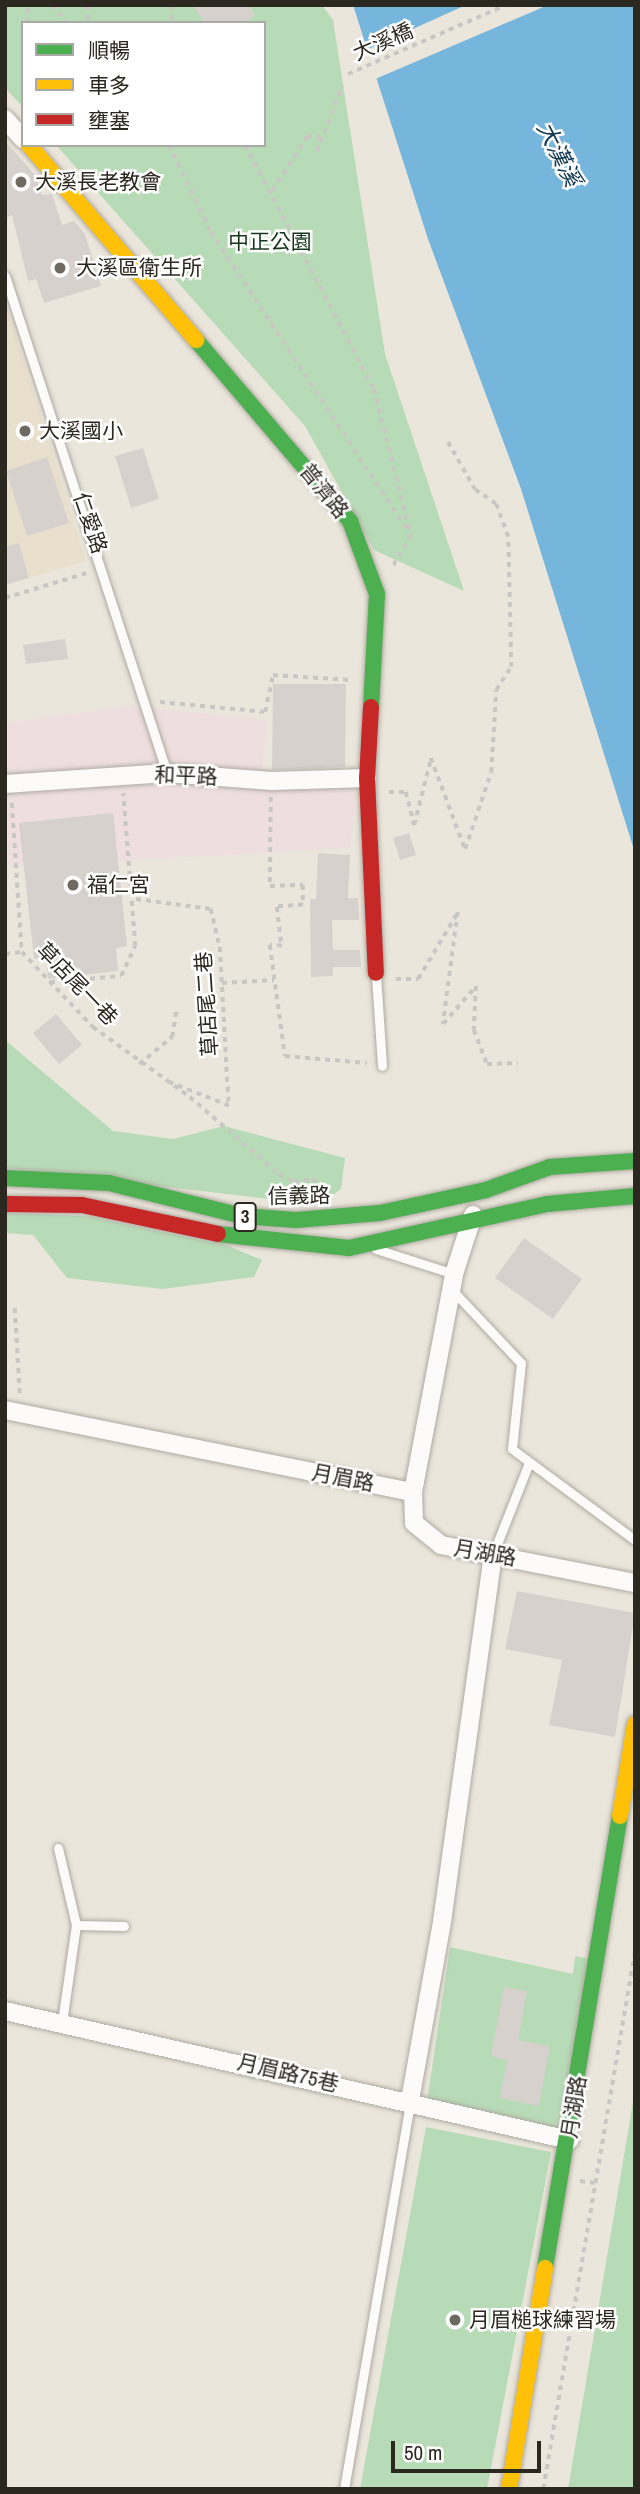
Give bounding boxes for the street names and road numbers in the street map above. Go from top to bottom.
street label: 大溪橋 [349,18,417,66]
street label: 普濟路 [294,459,354,523]
street label: 仁愛路 [68,489,112,557]
street label: 和平路 [154,762,218,790]
street label: 草店尾一巷 [31,937,123,1031]
street label: 草店尾二巷 [191,951,223,1057]
street label: 信義路 [267,1183,331,1209]
road number: 3 [233,1202,257,1232]
street label: 月眉路 [310,1460,376,1496]
street label: 月湖路 [452,1535,518,1571]
street label: 月眉路75巷 [235,2049,341,2097]
street label: 月湖路 [557,2074,591,2140]

